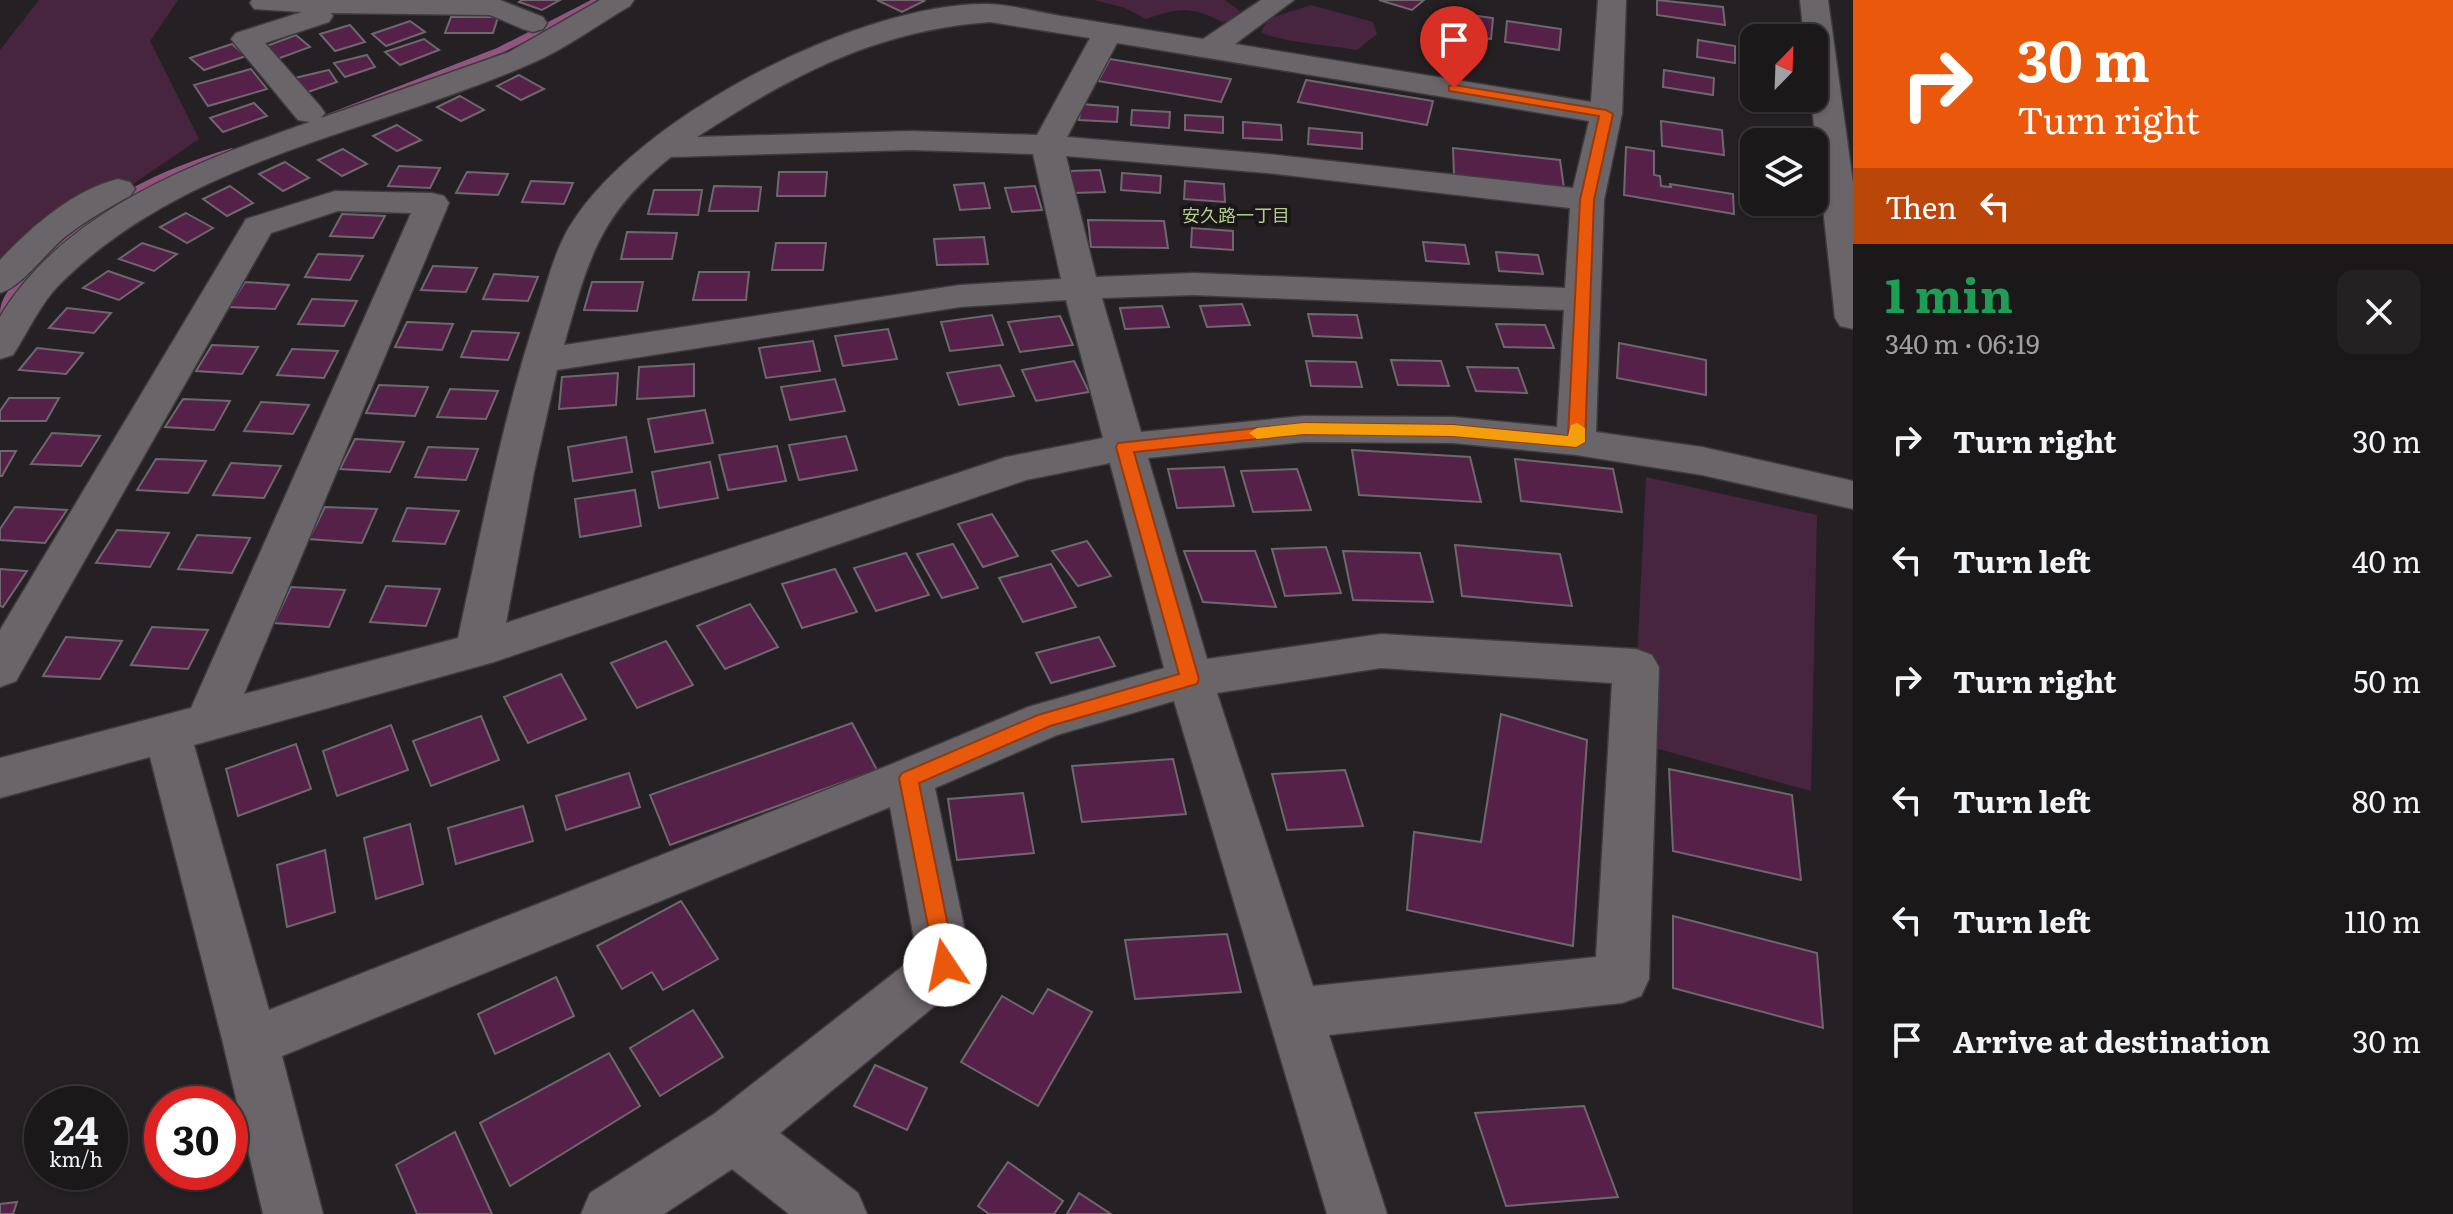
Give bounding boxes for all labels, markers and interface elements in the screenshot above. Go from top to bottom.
pin [1420,6,1488,88]
text: 30 m [2017,16,2150,99]
icon: arrive [1432,18,1476,62]
north arrow [1740,24,1828,112]
map controls [1740,24,1828,216]
icon: right [1885,32,1989,136]
text: Turn right [2017,92,2200,145]
button: layers [1740,128,1828,216]
text: Then [1885,184,1957,228]
icon: left [1973,184,2017,228]
district label: 安久路一丁目 [1182,201,1290,228]
text: 1 min [1885,257,2013,328]
button: close [2337,270,2421,354]
text: 340 m · 06:19 [1885,323,2040,362]
icon: right [1885,418,1929,462]
text: Turn right [1953,418,2117,462]
text: 30 m [2352,418,2421,462]
icon: left [1885,538,1929,582]
text: Turn left [1953,538,2091,582]
text: 40 m [2352,538,2421,582]
icon: right [1885,658,1929,702]
text: Turn right [1953,658,2117,702]
text: 50 m [2353,658,2421,702]
icon: left [1885,778,1929,822]
text: Turn left [1953,778,2091,822]
text: 80 m [2352,778,2421,822]
icon: left [1885,898,1929,942]
text: Turn left [1953,898,2091,942]
text: 110 m [2344,898,2421,942]
position arrow [903,923,987,1007]
icon: arrive [1885,1018,1929,1062]
text: Arrive at destination [1953,1018,2270,1062]
text: 30 m [2352,1018,2421,1062]
speed limit sign: 30 [144,1086,248,1190]
text: 24 [53,1098,99,1157]
text: km/h [49,1143,103,1173]

